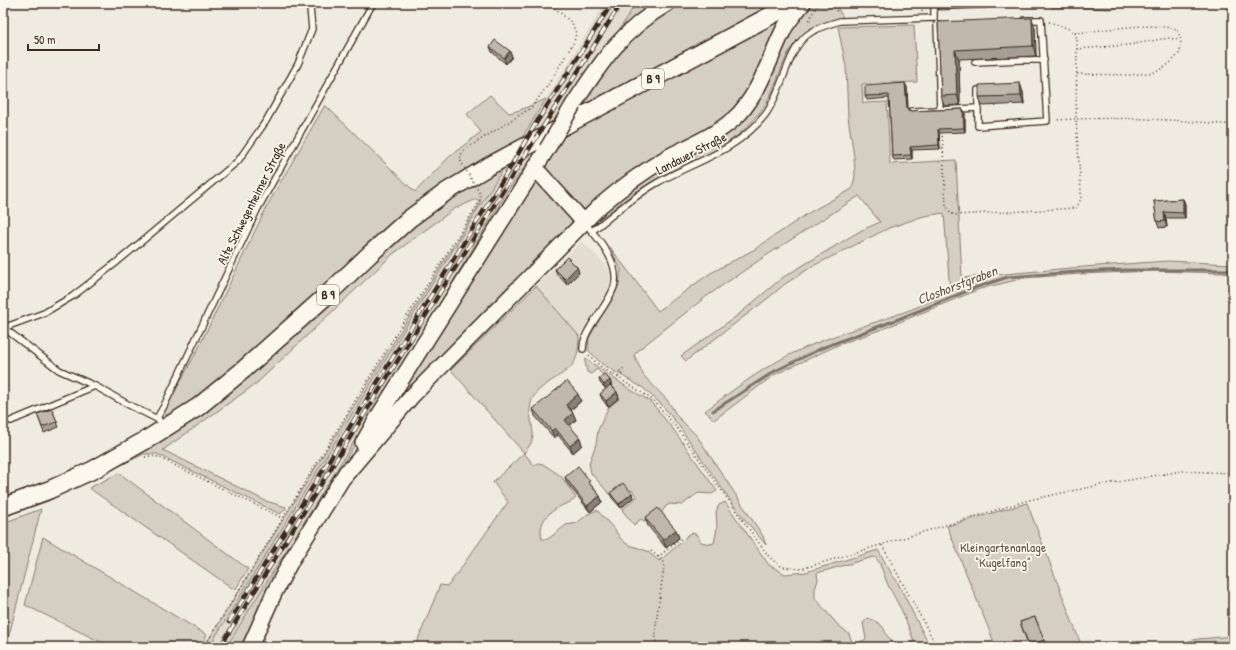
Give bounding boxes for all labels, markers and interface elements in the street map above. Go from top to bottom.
scale bar [28,26,99,52]
text: 50 m [34,31,55,48]
road number: B 9 [642,69,664,89]
street label: Landauer Straße [653,128,729,178]
street label: Alte Schwegenheimer Straße [212,139,290,267]
water label: Closhorstgraben [914,260,1002,309]
road number: B 9 [317,285,339,305]
park label: Kleingartenanlage "Kugelfang" [960,538,1046,571]

